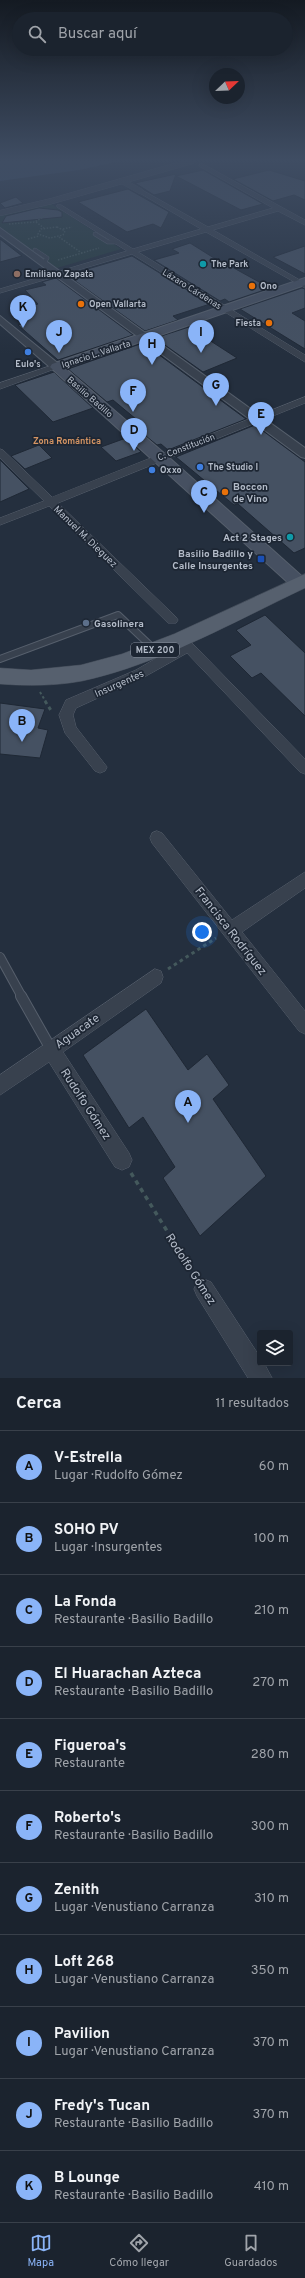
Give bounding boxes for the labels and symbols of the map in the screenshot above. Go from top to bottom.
north arrow [209,68,245,104]
marker: The Park [198,259,208,269]
place label: The Park [211,259,248,270]
street label: Lázaro Cárdenas [160,267,223,312]
marker: Emiliano Zapata [12,269,22,279]
place label: Emiliano Zapata [25,269,93,280]
marker: Ono [247,281,257,291]
place label: Ono [260,281,277,292]
pin: K [10,295,36,328]
marker: Open Vallarta [76,299,86,309]
place label: Open Vallarta [89,299,146,310]
place label: Fiesta [236,318,261,329]
marker: Fiesta [264,318,274,328]
pin: J [46,320,72,353]
pin: I [188,320,214,353]
pin: H [139,332,165,365]
street label: Ignacio L. Vallarta [60,338,132,371]
marker: Eulo's [23,347,33,357]
place label: Eulo's [15,359,41,370]
pin: G [203,373,229,406]
street label: Basilio Badillo [65,375,115,420]
pin: F [120,379,146,412]
pin: E [248,402,274,435]
pin: D [121,418,147,451]
street label: C. Constitución [156,431,216,463]
district label: Zona Romántica [33,436,101,447]
marker: The Studio I [195,462,205,472]
place label: The Studio I [208,462,258,473]
marker: Oxxo [147,465,157,475]
place label: Oxxo [160,465,182,476]
pin: C [191,480,217,513]
place label: Boccon de Vino [233,481,268,506]
marker: Boccon de Vino [220,487,230,497]
street label: Manuel M. Dieguez [50,503,120,571]
place label: Act 2 Stages [223,532,282,545]
marker: Act 2 Stages [285,532,295,542]
place label: Basilio Badillo y Calle Insurgentes [172,548,253,573]
marker: Basilio Badillo y Calle Insurgentes [256,554,266,564]
marker: Gasolinera [81,618,91,628]
place label: Gasolinera [94,618,144,631]
road number: MEX 200 [131,643,179,657]
street label: Insurgentes [93,668,147,701]
pin: B [9,709,35,742]
street label: Francisca Rodríguez [191,884,270,979]
your location [192,922,212,942]
street label: Aguacate [52,1011,103,1053]
street label: Rudolfo Gómez [56,1066,114,1143]
pin: A [175,1090,201,1123]
street label: Rodolfo Gómez [161,1231,219,1308]

